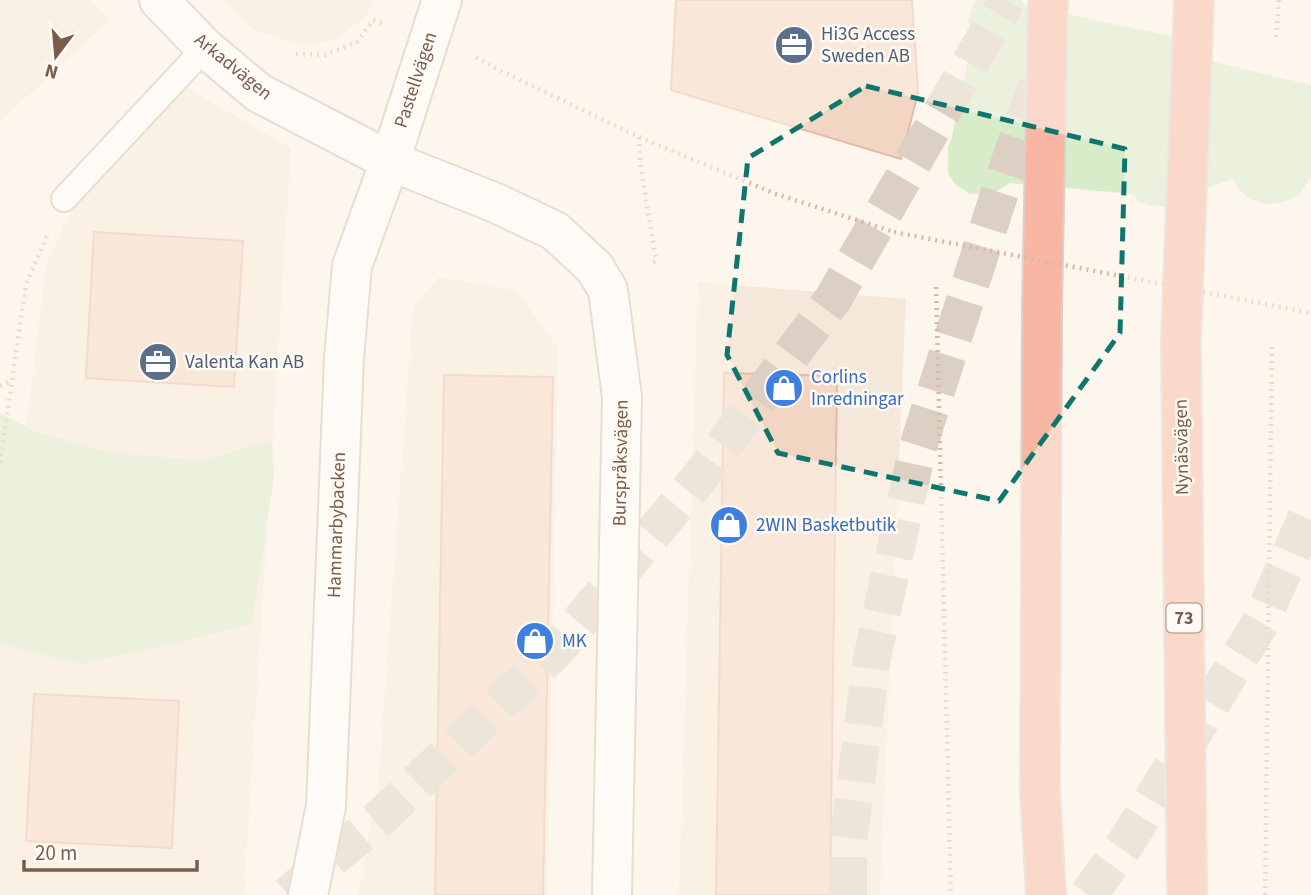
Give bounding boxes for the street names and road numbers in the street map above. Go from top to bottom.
street label: Arkadvägen [188,27,278,107]
street label: Pastellvägen [388,28,444,132]
street label: Burspråksvägen [606,399,636,527]
street label: Nynäsvägen [1168,399,1196,495]
street label: Hammarbybacken [321,451,353,599]
road number: 73 [1166,604,1202,632]

